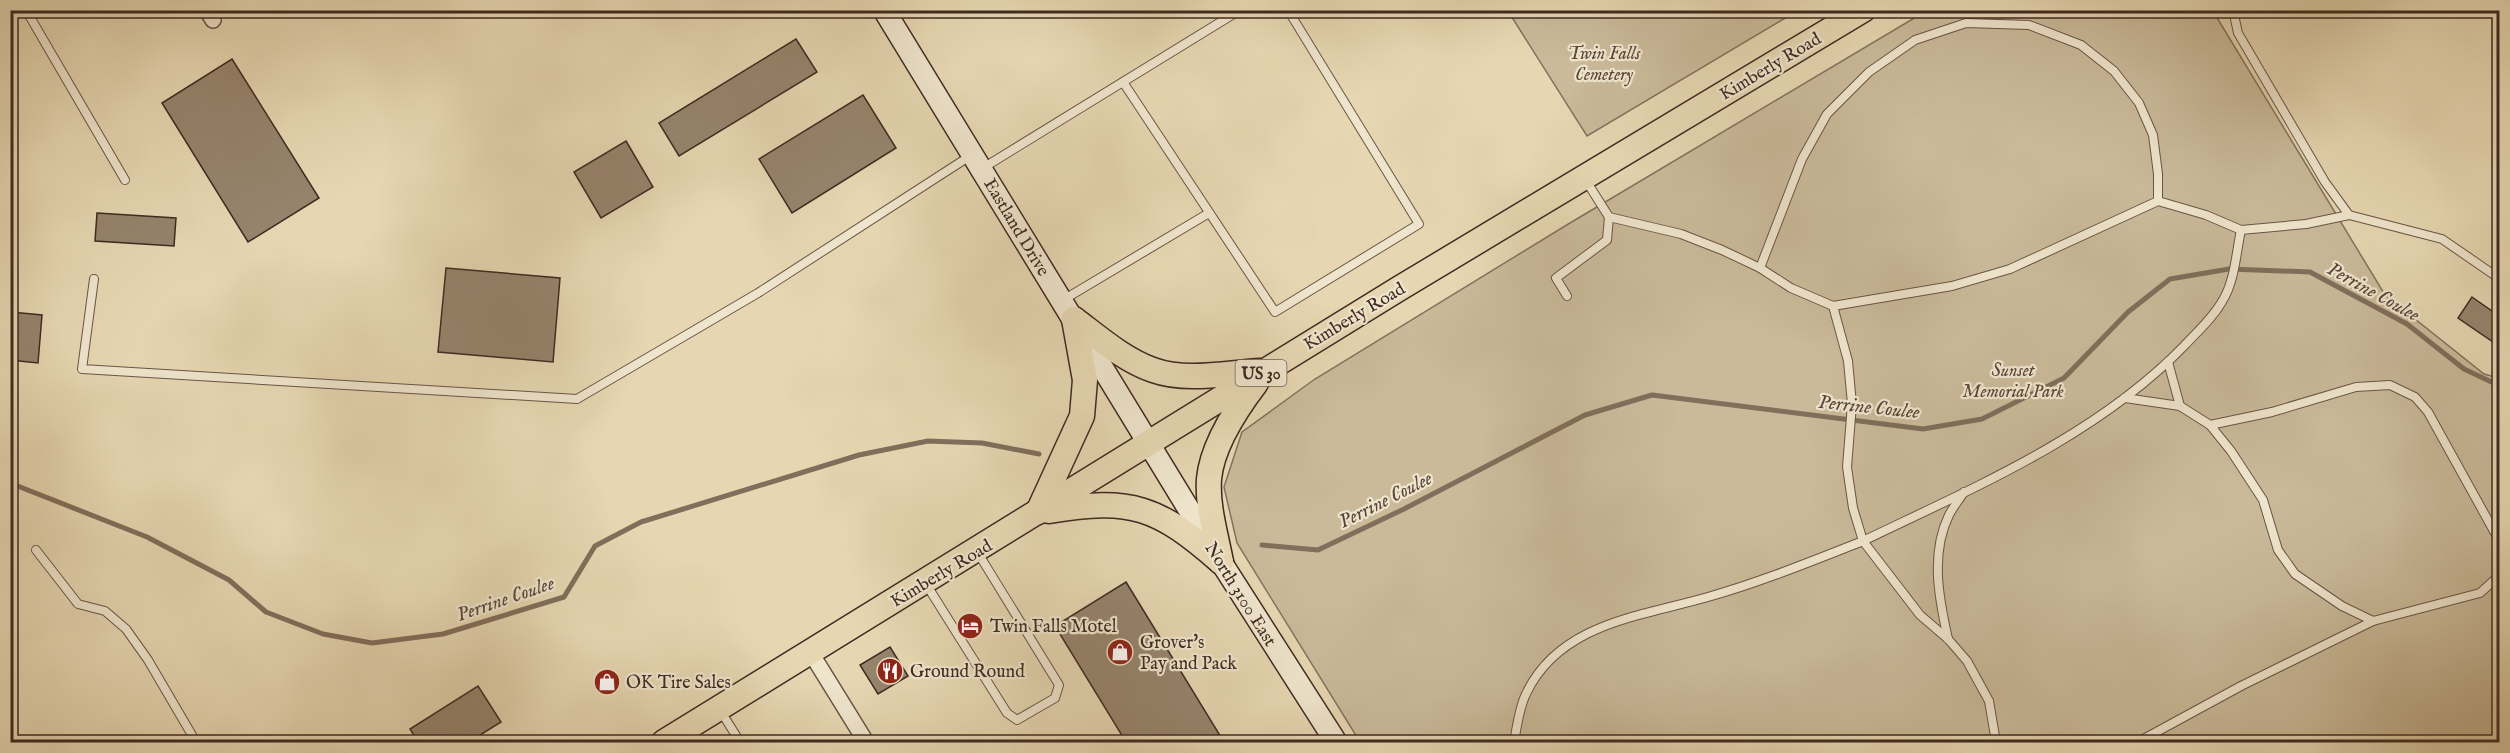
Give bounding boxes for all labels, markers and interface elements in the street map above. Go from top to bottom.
street label: Kimberly Road [1716,28,1826,107]
park label: Twin Falls Cemetery [1568,43,1641,87]
street label: Eastland Drive [977,174,1054,281]
water label: Perrine Coulee [2323,257,2424,328]
street label: Kimberly Road [1300,278,1410,357]
road number: US 30 [1236,360,1286,386]
park label: Sunset Memorial Park [1962,360,2064,404]
water label: Perrine Coulee [1817,390,1921,425]
water label: Perrine Coulee [1335,466,1437,535]
street label: Kimberly Road [887,535,997,614]
street label: North 3100 East [1199,538,1281,651]
water label: Perrine Coulee [453,571,558,628]
hotel icon: Twin Falls Motel [955,611,985,641]
place label: Twin Falls Motel [990,616,1117,639]
place label: Grover's Pay and Pack [1140,632,1237,676]
shop icon: Grover's Pay and Pack [1105,637,1135,667]
restaurant icon: Ground Round [875,656,905,686]
place label: Ground Round [910,661,1025,684]
shop icon: OK Tire Sales [592,667,622,697]
place label: OK Tire Sales [626,672,731,695]

